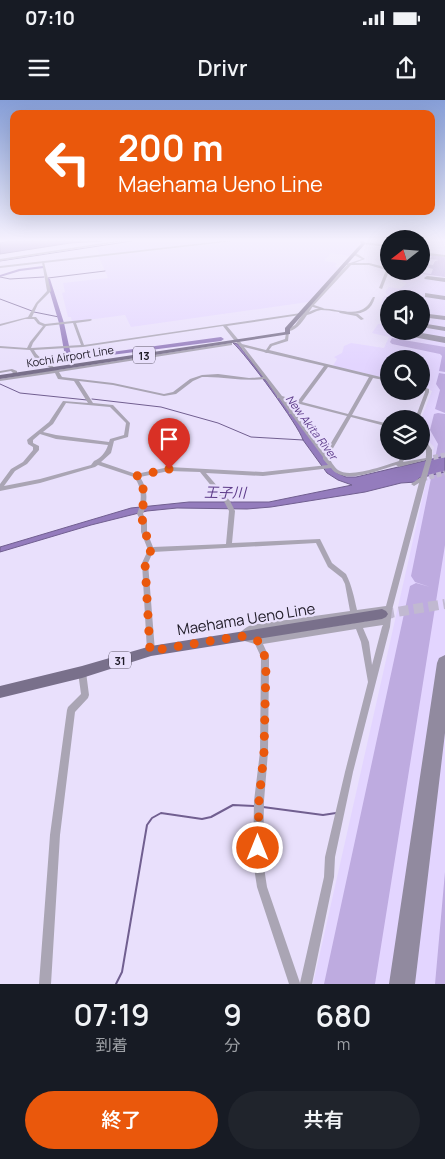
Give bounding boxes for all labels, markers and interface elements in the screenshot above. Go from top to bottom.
text: 07:10 [25,5,75,31]
text: Drivr [198,53,247,83]
icon: menu [25,54,53,82]
icon: share [392,54,420,82]
text: 200 m [118,124,223,172]
icon: left [35,130,100,195]
text: Maehama Ueno Line [118,169,323,199]
north arrow [380,230,430,280]
map controls [380,230,430,460]
button: sound [380,290,430,340]
street label: Kochi Airport Line [25,342,115,370]
road number: 13 [133,346,155,364]
button: search [380,350,430,400]
water label: New Akita River [283,392,342,464]
button: layers [380,410,430,460]
pin [148,418,190,469]
icon: arrive [155,425,183,453]
water label: 王子川 [204,482,248,502]
street label: Maehama Ueno Line [175,598,317,640]
road number: 31 [109,652,131,668]
position arrow [231,821,283,873]
text: 07:19 [74,994,150,1035]
text: 9 [223,994,242,1035]
text: 680 [315,995,371,1036]
text: m [337,1033,350,1055]
text: 到着 [96,1034,128,1056]
text: 分 [225,1034,241,1056]
button: 終了 [25,1091,218,1149]
button: 共有 [228,1091,420,1149]

